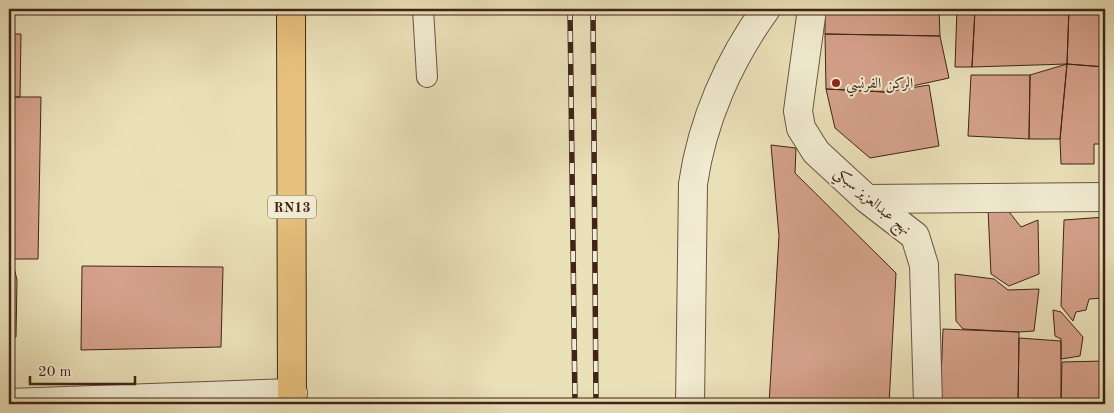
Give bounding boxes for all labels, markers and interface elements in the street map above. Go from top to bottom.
place label: الركن الفرنسي [846,76,913,97]
marker: الركن الفرنسي [830,77,842,89]
street label: نهج عبدالعزيز سبكي [828,165,914,242]
road number: RN13 [268,196,316,218]
scale bar [30,353,135,385]
text: 20 m [38,365,72,380]

